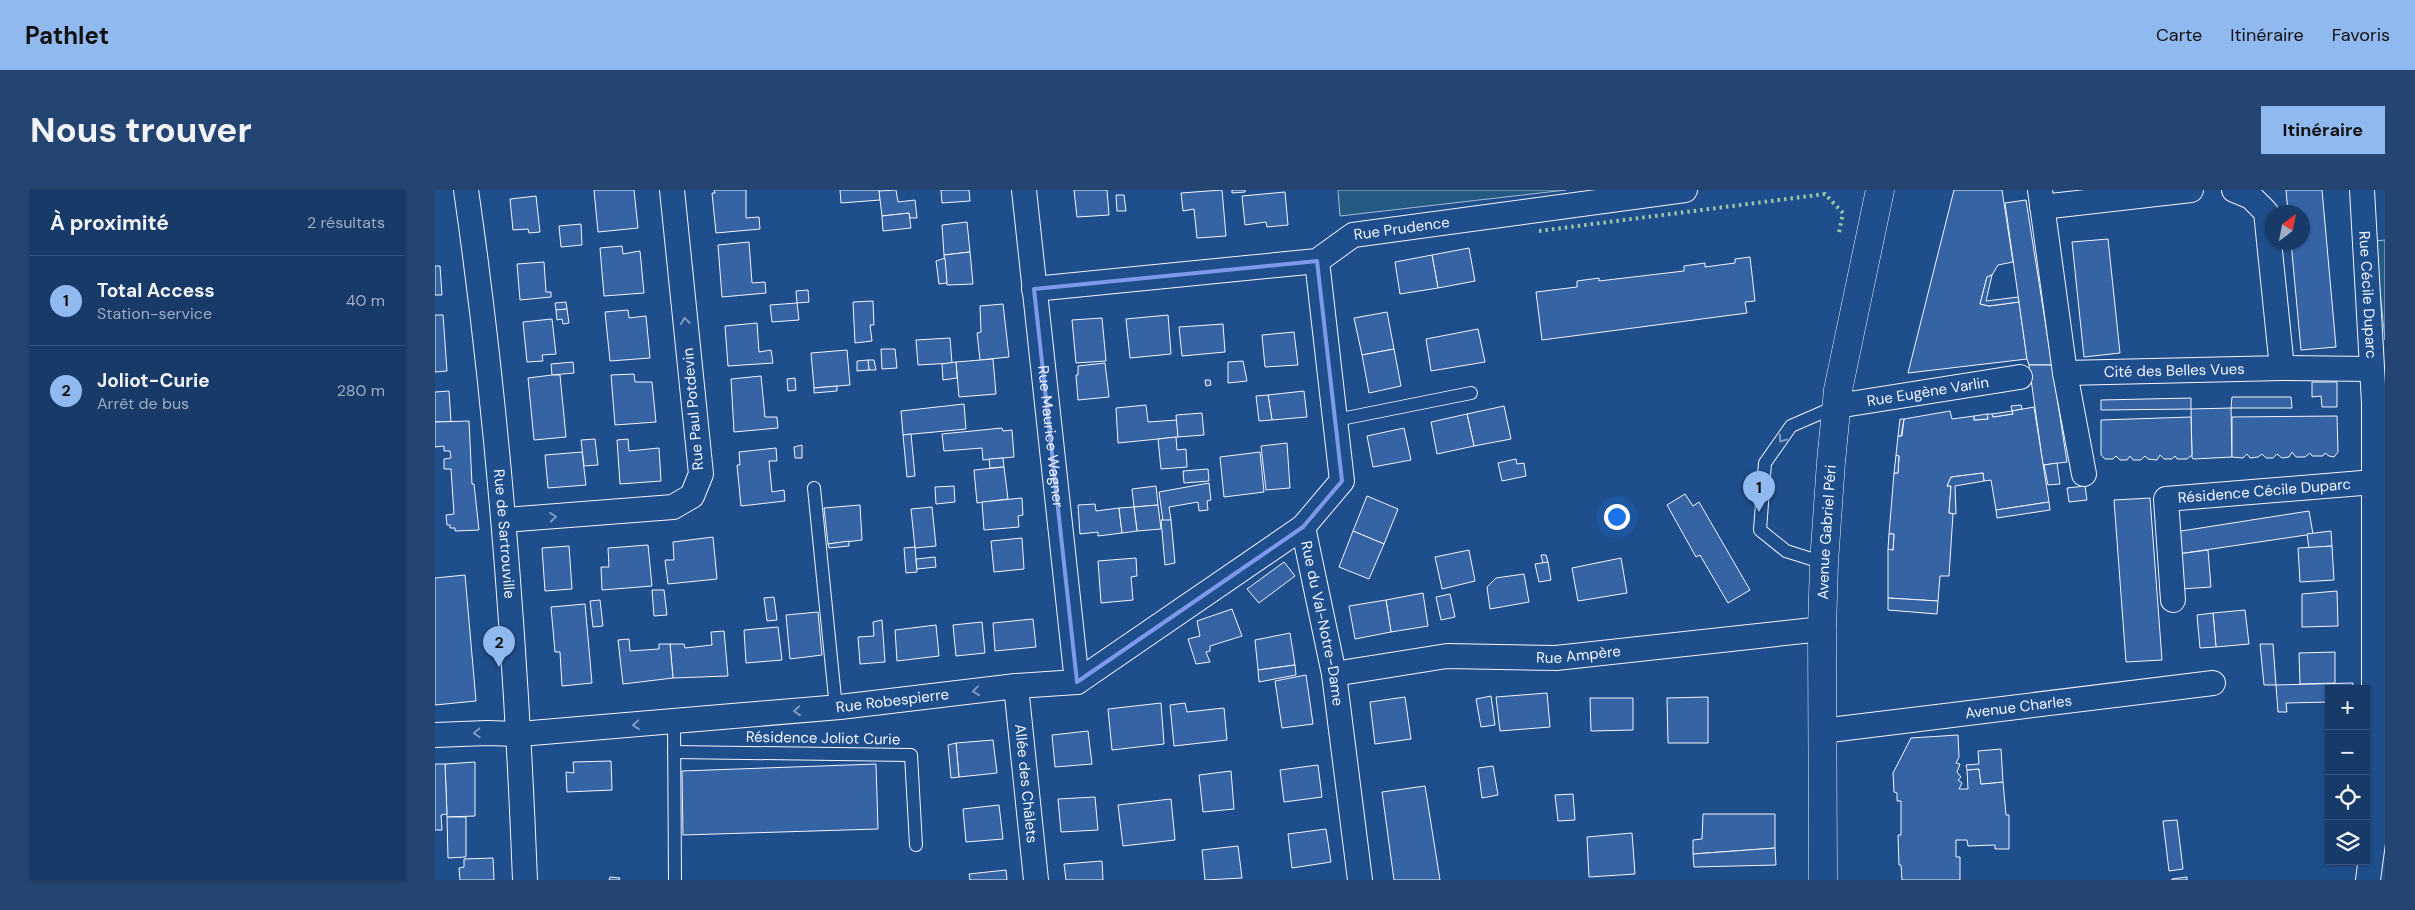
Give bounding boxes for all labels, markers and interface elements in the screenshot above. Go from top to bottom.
text: Pathlet [25,20,109,51]
text: Carte [2156,23,2202,47]
text: Itinéraire [2230,23,2304,47]
text: Favoris [2332,23,2390,47]
button: Itinéraire [2261,106,2385,154]
text: Nous trouver [30,107,252,153]
north arrow [2265,205,2310,250]
text: À proximité [50,209,169,237]
text: 2 résultats [307,212,385,233]
street label: Rue Prudence [1353,212,1451,245]
street label: Rue Cécile Duparc [2354,230,2381,359]
text: Total Access [97,278,215,303]
text: 1 [63,290,69,311]
text: 40 m [346,290,385,311]
text: Station-service [97,303,212,324]
one-way arrow [680,317,691,325]
street label: Rue Paul Potdevin [678,347,708,471]
street label: Cité des Belles Vues [2104,359,2245,382]
street label: Rue Maurice Wagner [1033,364,1068,509]
text: Joliot-Curie [97,368,210,393]
street label: Rue Eugène Varlin [1865,372,1990,411]
text: 2 [61,380,71,401]
text: 280 m [337,380,385,401]
text: Arrêt de bus [97,393,189,414]
one-way arrow [1779,433,1788,443]
street label: Avenue Gabriel Péri [1813,464,1841,600]
street label: Rue de Sartrouville [489,468,519,599]
pin: 1 [1743,471,1775,512]
street label: Résidence Cécile Duparc [2177,474,2352,508]
your location [1604,504,1630,530]
one-way arrow [549,511,557,522]
street label: Rue du Val-Notre-Dame [1296,539,1348,707]
pin: 2 [483,626,515,667]
street label: Rue Ampère [1536,641,1622,668]
street label: Rue Robespierre [835,684,950,717]
one-way arrow [972,685,980,696]
map controls [2325,685,2370,865]
button: + [2325,685,2370,730]
street label: Avenue Charles [1964,690,2073,723]
one-way arrow [793,705,801,716]
one-way arrow [631,719,639,730]
street label: Allée des Châlets [1010,723,1042,844]
street label: Résidence Joliot Curie [746,727,900,749]
one-way arrow [473,728,481,739]
button: − [2325,730,2370,775]
button: locate [2325,775,2370,820]
button: layers [2325,820,2370,865]

